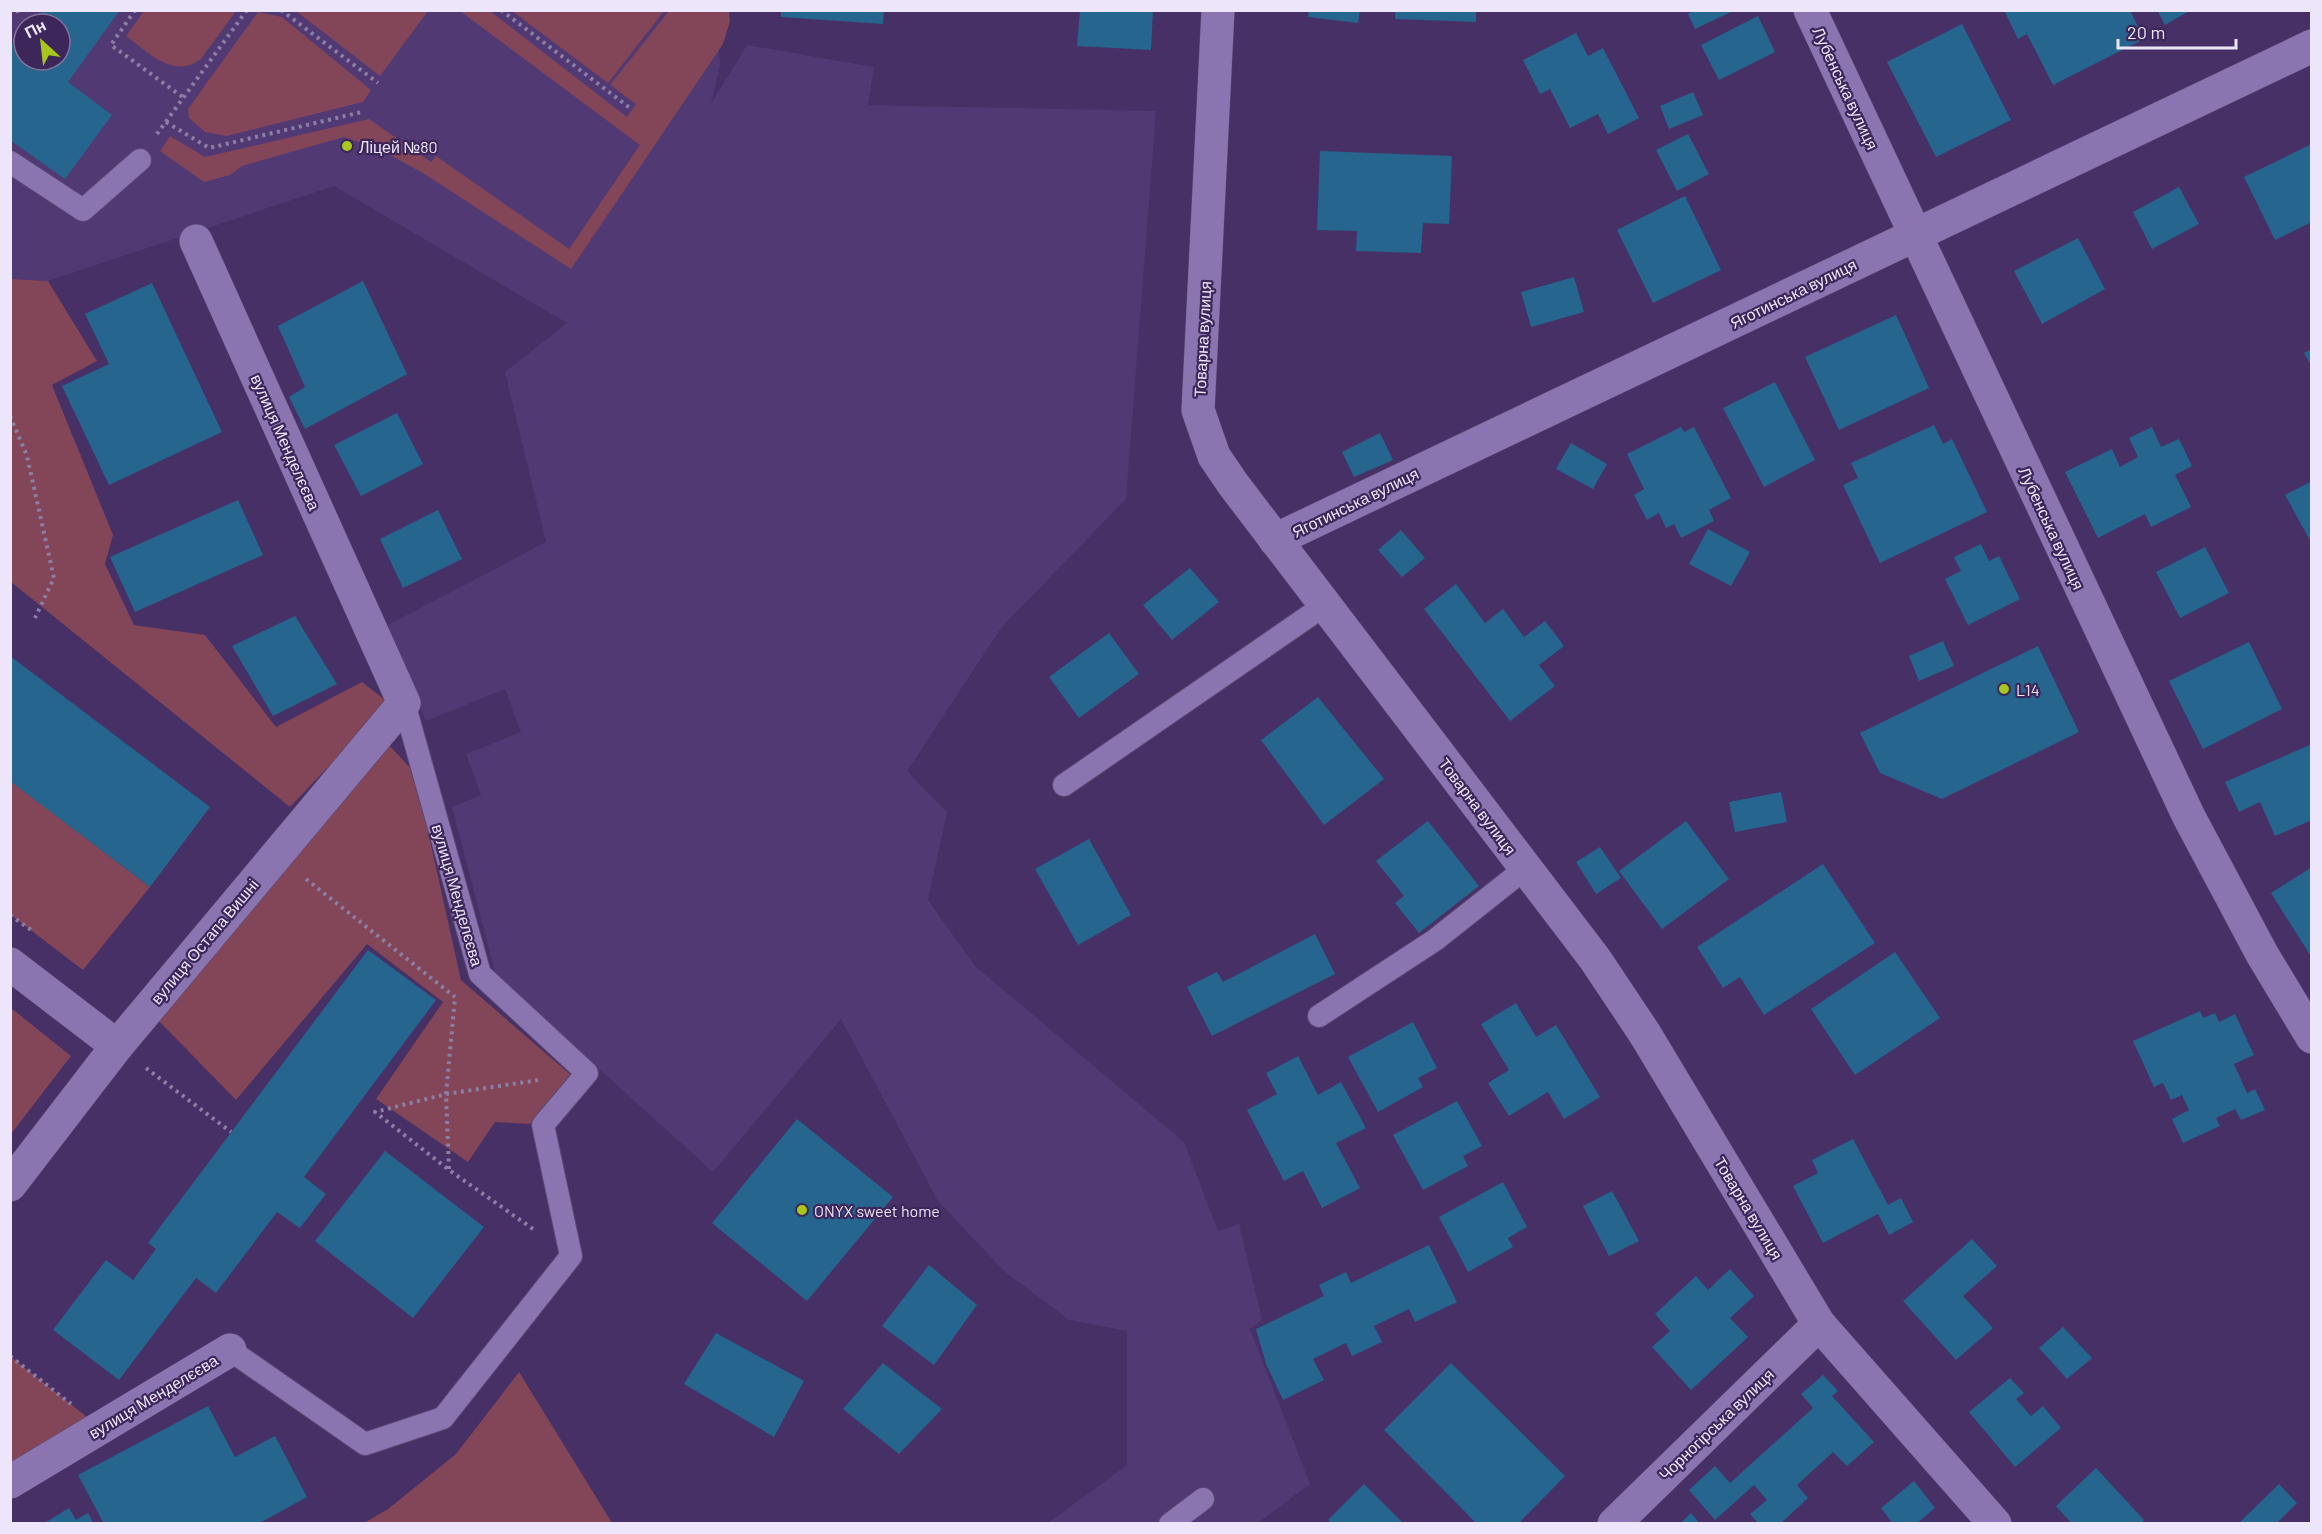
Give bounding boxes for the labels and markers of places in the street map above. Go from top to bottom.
place label: Ліцей №80 [359,137,438,156]
marker: Ліцей №80 [340,139,354,153]
place label: L14 [2016,680,2040,699]
marker: L14 [1997,682,2011,696]
place label: ONYX sweet home [814,1201,940,1220]
marker: ONYX sweet home [795,1203,809,1217]

